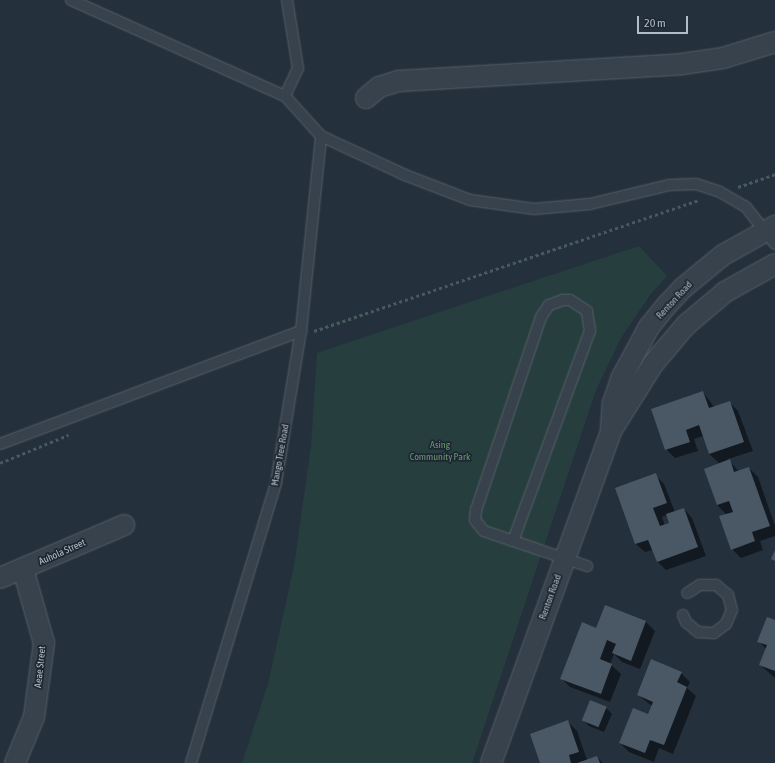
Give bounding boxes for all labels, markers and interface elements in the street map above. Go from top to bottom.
scale bar [639,8,690,34]
text: 20 m [644,16,666,30]
street label: Renton Road [654,279,694,321]
street label: Mango Tree Road [269,423,291,487]
park label: Asing Community Park [410,438,470,462]
street label: Auhola Street [37,536,87,568]
street label: Renton Road [536,573,564,621]
street label: Aeae Street [32,646,48,688]

